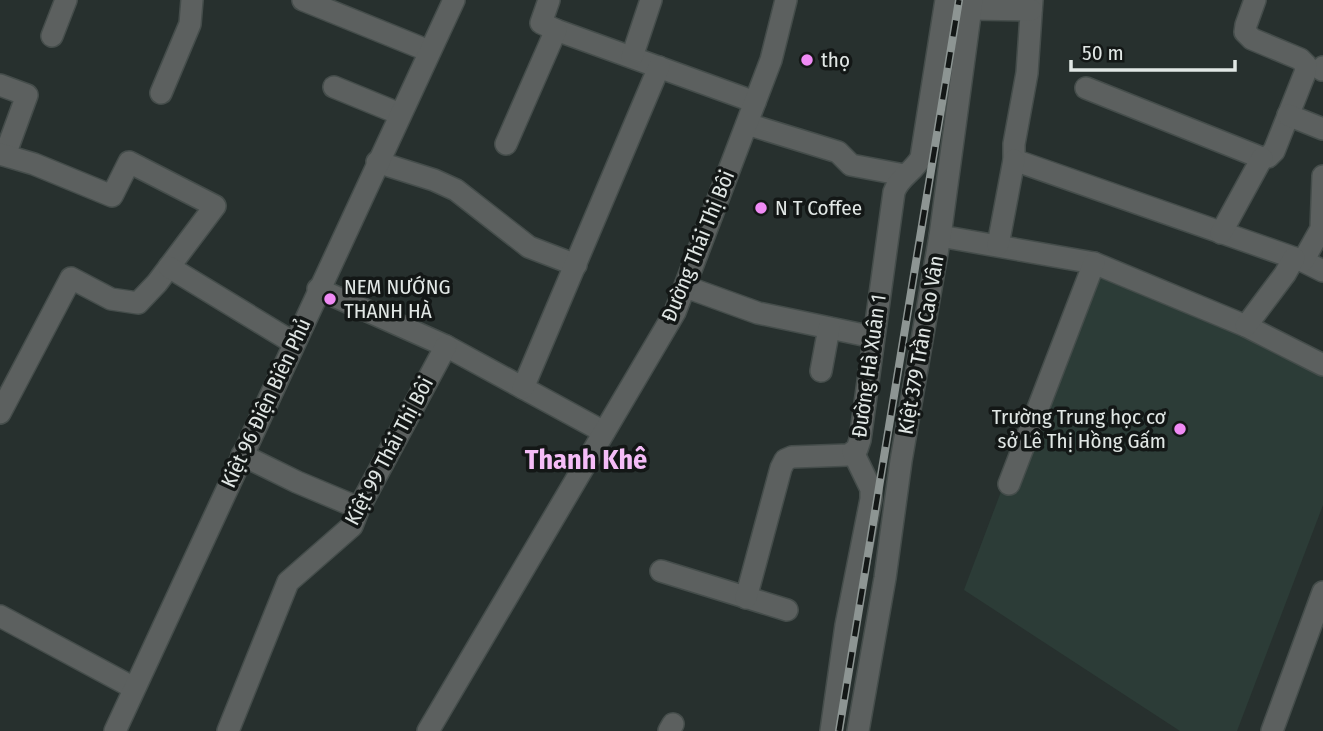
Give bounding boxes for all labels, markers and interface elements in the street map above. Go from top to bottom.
scale bar [1071,28,1236,72]
text: 50 m [1082,40,1124,66]
place label: thọ [821,47,850,73]
marker: thọ [799,52,815,68]
street label: Đường Thái Thị Bôi [656,166,740,326]
place label: N T Coffee [775,195,862,221]
marker: N T Coffee [753,200,769,216]
street label: Kiệt 379 Trần Cao Vân [892,253,950,437]
place label: NEM NƯỚNG THANH HÀ [344,274,450,324]
marker: NEM NƯỚNG THANH HÀ [322,291,338,307]
street label: Đường Hà Xuân 1 [846,293,892,439]
street label: Kiệt 96 Điện Biên Phủ [215,314,317,492]
street label: Kiệt 99 Thái Thị Bôi [339,372,439,530]
place label: Trường Trung học cơ sở Lê Thị Hồng Gấm [992,404,1167,454]
marker: Trường Trung học cơ sở Lê Thị Hồng Gấm [1172,421,1188,437]
district label: Thanh Khê [525,443,647,476]

